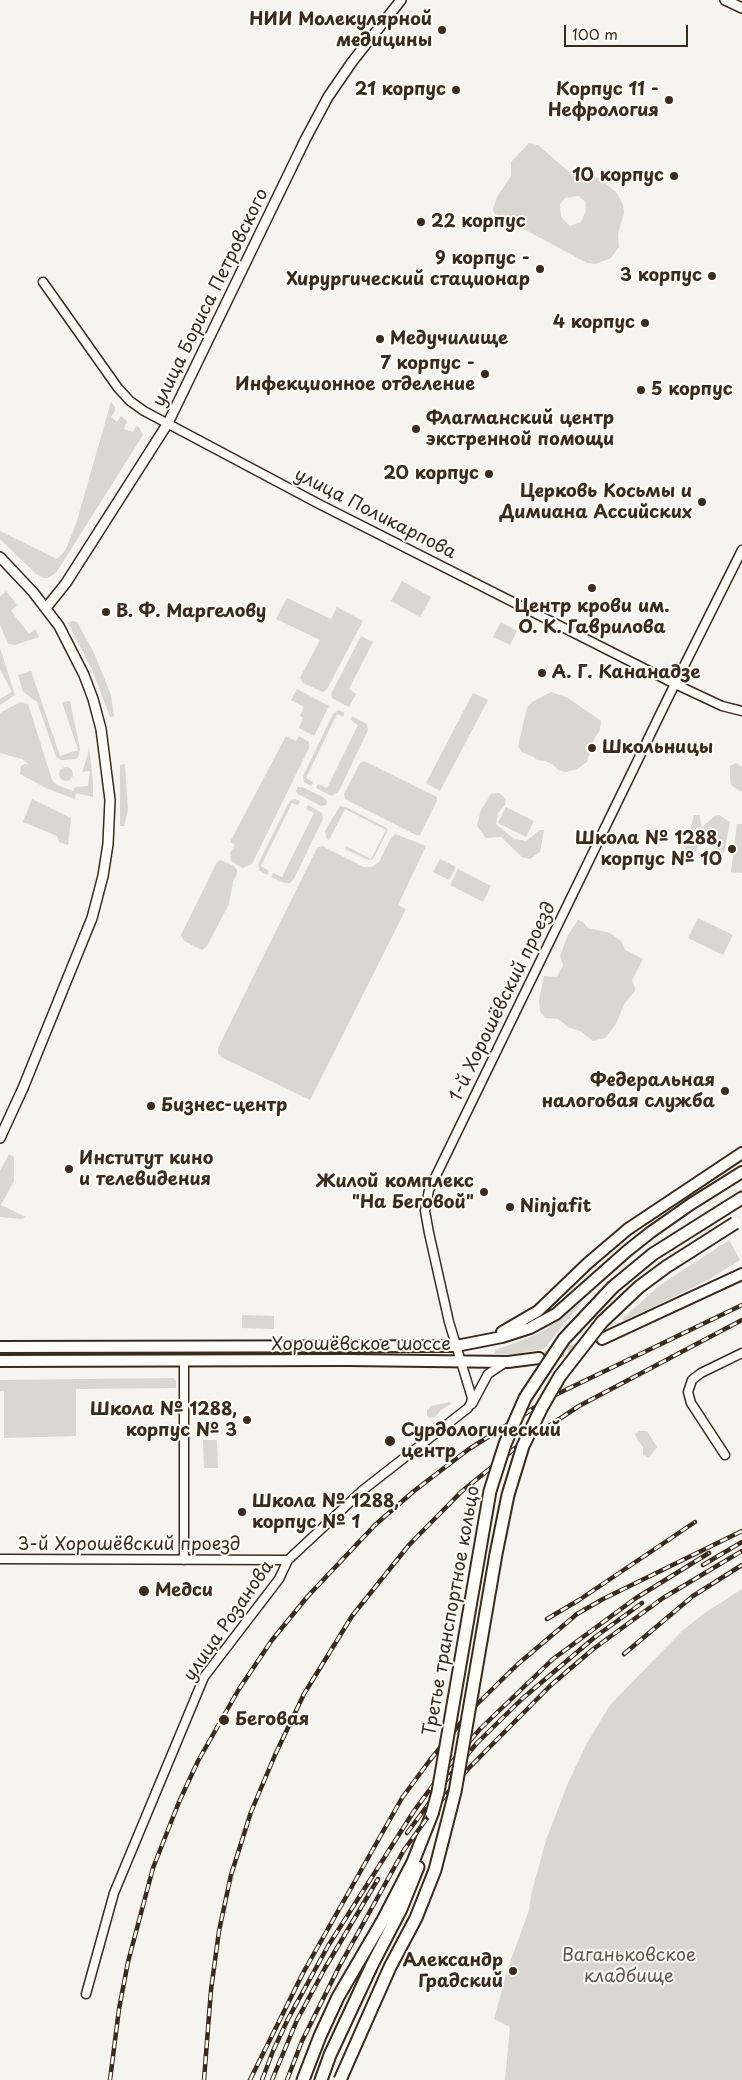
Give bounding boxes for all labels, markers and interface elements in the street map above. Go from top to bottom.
place label: НИИ Молекулярной медицины [249,9,432,52]
scale bar [567,15,691,47]
text: 100 m [572,22,618,45]
marker: НИИ Молекулярной медицины [436,24,448,36]
place label: 21 корпус [355,79,446,101]
place label: Корпус 11 - Нефрология [548,79,659,122]
marker: 21 корпус [450,84,462,96]
marker: Корпус 11 - Нефрология [663,94,675,106]
place label: 10 корпус [572,165,664,187]
marker: 10 корпус [668,170,680,182]
street label: улица Бориса Петровского [149,185,273,411]
place label: 22 корпус [431,211,526,233]
marker: 22 корпус [415,216,427,228]
place label: 9 корпус - Хирургический стационар [287,248,530,290]
marker: 9 корпус - Хирургический стационар [534,263,546,275]
place label: 3 корпус [620,265,702,287]
marker: 3 корпус [706,270,718,282]
place label: 4 корпус [553,312,635,334]
marker: 4 корпус [639,317,651,329]
place label: Медучилище [390,328,508,350]
marker: Медучилище [374,333,386,345]
place label: 7 корпус - Инфекционное отделение [235,353,475,396]
marker: 7 корпус - Инфекционное отделение [479,368,491,380]
place label: 5 корпус [651,379,733,401]
marker: 5 корпус [635,384,647,396]
place label: Флагманский центр экстренной помощи [426,408,614,450]
marker: Флагманский центр экстренной помощи [410,423,422,435]
place label: 20 корпус [383,463,479,485]
street label: улица Поликарпова [291,464,459,564]
marker: 20 корпус [483,468,495,480]
place label: Церковь Косьмы и Димиана Ассийских [500,481,692,524]
marker: Церковь Косьмы и Димиана Ассийских [696,496,708,508]
marker: Центр крови им. О. К. Гаврилова [586,582,598,594]
place label: Центр крови им. О. К. Гаврилова [514,596,670,638]
place label: В. Ф. Маргелову [116,601,266,623]
marker: В. Ф. Маргелову [100,606,112,618]
place label: А. Г. Кананадзе [552,662,700,684]
marker: А. Г. Кананадзе [536,667,548,679]
place label: Школьницы [602,737,713,759]
marker: Школьницы [586,742,598,754]
place label: Школа № 1288, корпус № 10 [575,828,722,871]
marker: Школа № 1288, корпус № 10 [726,843,738,855]
street label: 1-й Хорошёвский проезд [445,899,561,1105]
place label: Федеральная налоговая служба [542,1070,715,1112]
marker: Федеральная налоговая служба [719,1085,731,1097]
place label: Бизнес-центр [161,1095,287,1117]
marker: Бизнес-центр [145,1100,157,1112]
place label: Институт кино и телевидения [79,1148,213,1190]
marker: Институт кино и телевидения [63,1163,75,1175]
place label: Жилой комплекс "На Беговой" [316,1171,474,1214]
marker: Жилой комплекс "На Беговой" [478,1186,490,1198]
place label: Ninjafit [520,1196,591,1218]
marker: Ninjafit [504,1201,516,1213]
street label: Хорошёвское шоссе [271,1334,451,1356]
place label: Школа № 1288, корпус № 3 [90,1399,237,1442]
marker: Школа № 1288, корпус № 3 [241,1414,253,1426]
place label: Сурдологический центр [401,1420,561,1462]
marker: Сурдологический центр [383,1434,397,1448]
street label: Третье транспортное кольцо [419,1484,485,1738]
place label: Школа № 1288, корпус № 1 [252,1491,399,1534]
marker: Школа № 1288, корпус № 1 [236,1506,248,1518]
street label: 3-й Хорошёвский проезд [17,1534,241,1556]
street label: улица Розанова [179,1556,279,1686]
place label: Медси [155,1580,213,1602]
marker: Медси [137,1584,151,1598]
place label: Беговая [235,1709,309,1731]
marker: Беговая [217,1713,231,1727]
park label: Ваганьковское кладбище [562,1945,696,1988]
place label: Александр Градский [403,1950,503,1992]
marker: Александр Градский [507,1965,519,1977]

